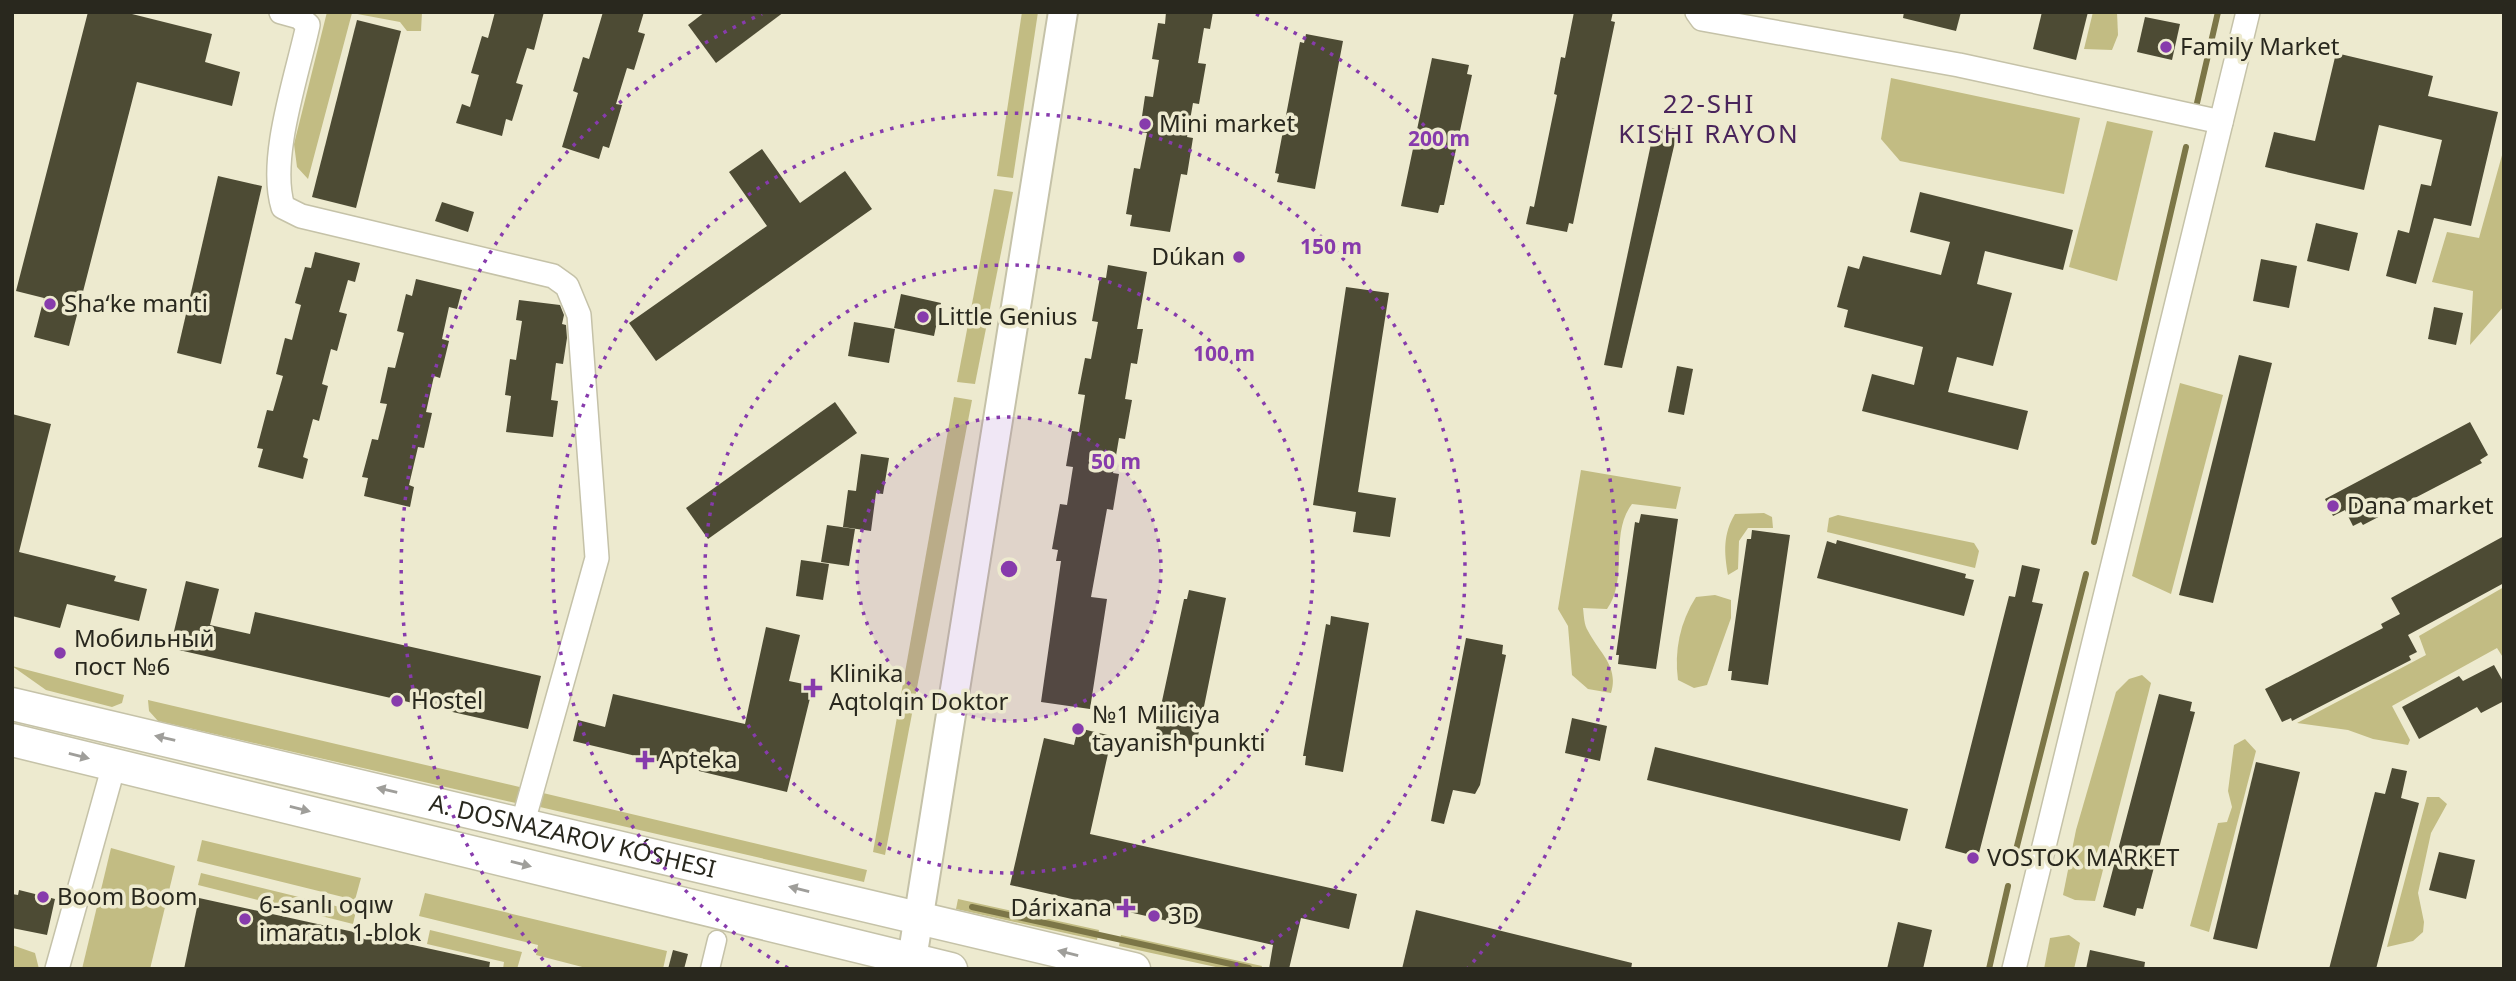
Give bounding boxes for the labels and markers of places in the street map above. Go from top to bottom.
place label: Family Market [2180,29,2340,62]
marker: Family Market [2158,39,2174,55]
place label: Mini market [1159,106,1295,139]
marker: Mini market [1137,116,1153,132]
place label: Dúkan [1152,239,1225,272]
marker: Dúkan [1231,249,1247,265]
place label: Shaʻke manti [64,286,208,319]
marker: Shaʻke manti [42,296,58,312]
place label: Little Genius [937,299,1077,332]
marker: Little Genius [915,309,931,325]
place label: Dana market [2347,488,2494,521]
marker: Dana market [2325,498,2341,514]
centre of rings [997,557,1021,581]
place label: Мобильный пост №6 [74,621,214,682]
marker: Мобильный пост №6 [52,645,68,661]
place label: Klinika Aqtolqin Doktor [829,656,1009,717]
marker: Klinika Aqtolqin Doktor [803,678,823,698]
place label: Hostel [411,683,483,716]
marker: Hostel [389,693,405,709]
place label: №1 Miliciya tayanish punkti [1092,697,1266,758]
marker: №1 Miliciya tayanish punkti [1070,721,1086,737]
place label: Apteka [659,742,738,775]
marker: Apteka [637,752,653,768]
place label: VOSTOK MARKET [1987,840,2180,873]
marker: VOSTOK MARKET [1965,850,1981,866]
place label: Boom Boom [57,879,197,912]
place label: 6-sanlı oqıw imaratı. 1-blok [259,887,421,948]
marker: Boom Boom [35,889,51,905]
place label: Dárixana [1010,890,1112,923]
place label: 3D [1168,898,1199,931]
marker: Dárixana [1118,900,1134,916]
marker: 3D [1146,908,1162,924]
marker: 6-sanlı oqıw imaratı. 1-blok [237,911,253,927]

